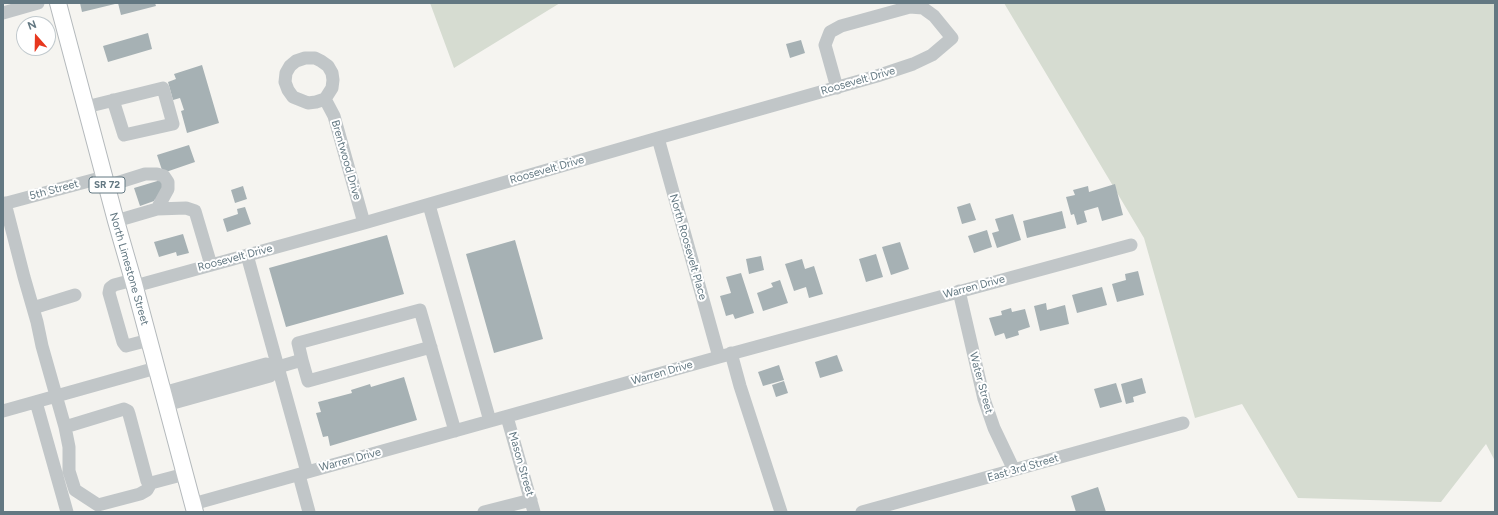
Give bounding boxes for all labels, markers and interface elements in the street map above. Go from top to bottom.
north arrow [16,16,56,56]
text: N [26,18,38,33]
street label: Roosevelt Drive [819,64,897,98]
street label: Brentwood Drive [328,118,364,202]
street label: Roosevelt Drive [508,153,586,187]
street label: 5th Street [28,177,80,203]
road number: SR 72 [89,177,125,193]
street label: North Roosevelt Place [667,193,709,301]
street label: North Limestone Street [107,211,151,327]
street label: Roosevelt Drive [196,242,274,274]
street label: Warren Drive [942,272,1006,302]
street label: Water Street [966,351,996,415]
street label: Warren Drive [630,358,694,388]
street label: Mason Street [506,430,536,498]
street label: Warren Drive [318,445,382,475]
street label: East 3rd Street [986,451,1060,485]

